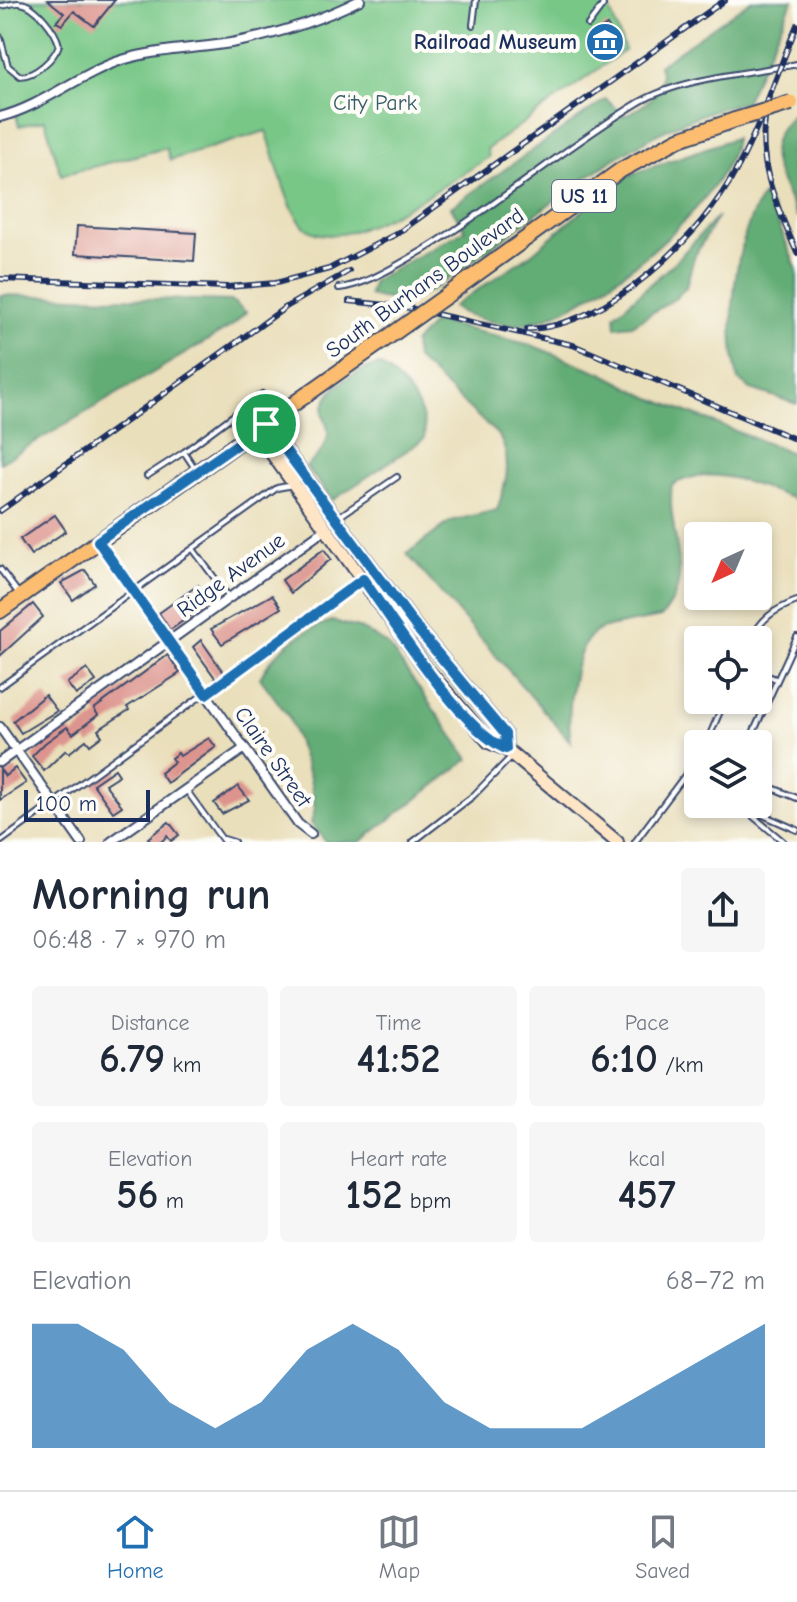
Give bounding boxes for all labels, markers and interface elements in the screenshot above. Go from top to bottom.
museum icon: Railroad Museum [584,21,626,63]
place label: Railroad Museum [414,29,577,55]
park label: City Park [333,90,417,116]
road number: US 11 [552,180,616,212]
street label: South Burhans Boulevard [321,203,529,363]
pin [232,390,300,458]
icon: arrive [244,402,288,446]
north arrow [684,522,772,610]
map controls [684,522,772,818]
street label: Ridge Avenue [172,527,290,623]
button: locate [684,626,772,714]
street label: Claire Street [229,702,317,813]
button: layers [684,730,772,818]
scale bar [24,786,150,822]
text: 100 m [36,791,97,817]
button: share [681,868,765,952]
text: Morning run [32,869,271,920]
text: 06:48 · 7 × 970 m [32,925,226,955]
text: Distance [111,1010,190,1036]
text: Time [376,1010,421,1036]
text: Pace [625,1010,669,1036]
text: 6.79 [99,1036,165,1082]
text: 41:52 [357,1036,440,1082]
text: 6:10 [590,1036,658,1082]
text: km [165,1052,201,1078]
text: /km [658,1052,704,1078]
text: Elevation [108,1146,192,1172]
text: Heart rate [350,1146,447,1172]
text: kcal [628,1146,665,1172]
text: 56 [116,1172,158,1218]
text: 152 [346,1172,402,1218]
text: 457 [618,1172,676,1218]
text: m [158,1188,184,1214]
text: bpm [402,1188,451,1214]
text: Elevation [32,1266,132,1296]
text: 68–72 m [666,1266,765,1296]
tab: Home [107,1510,164,1584]
tab: Map [377,1510,421,1584]
tab: Saved [635,1510,690,1584]

